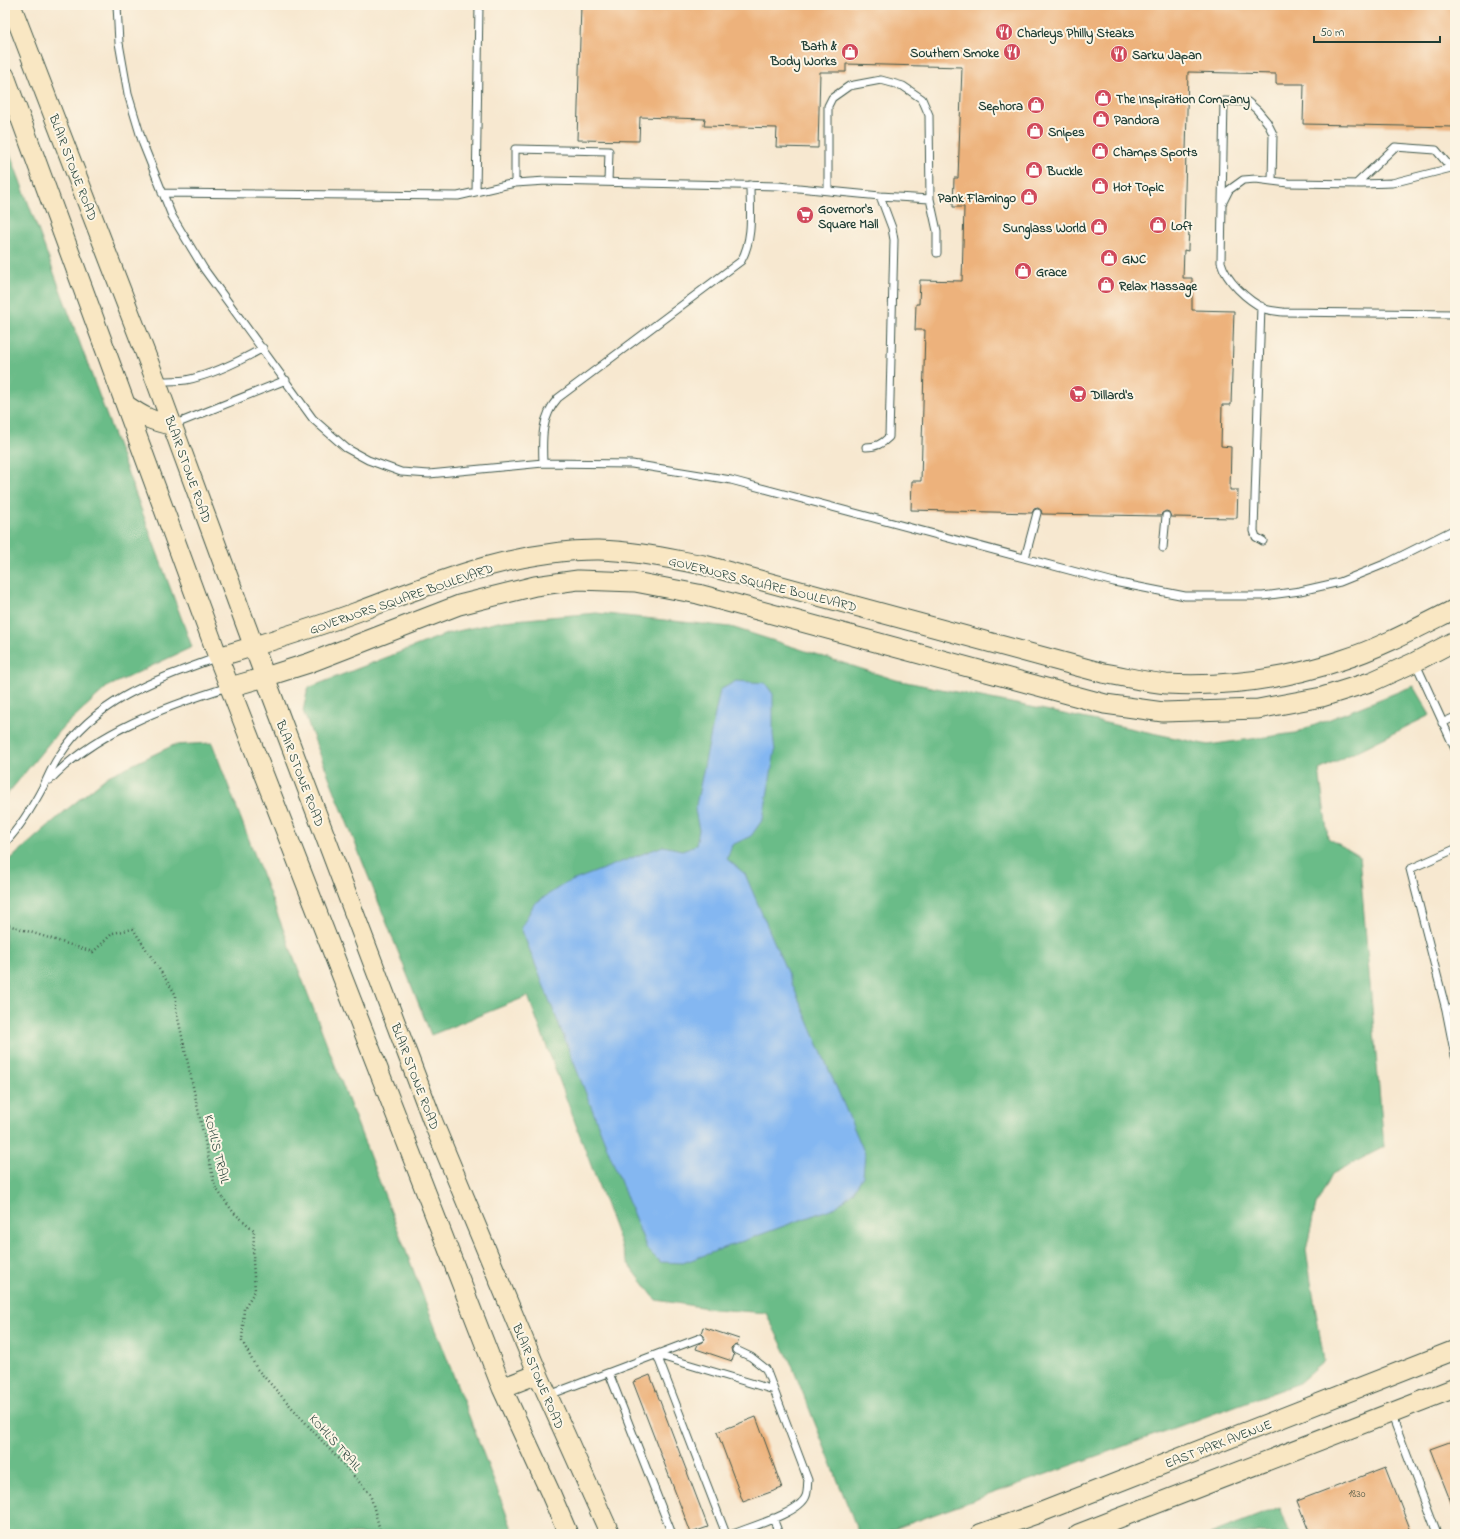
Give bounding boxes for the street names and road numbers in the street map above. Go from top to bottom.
street label: BLAIR STONE ROAD [43,111,102,224]
street label: BLAIR STONE ROAD [159,412,216,526]
street label: GOVERNORS SQUARE BOULEVARD [667,552,859,617]
street label: GOVERNORS SQUARE BOULEVARD [307,559,496,640]
street label: BLAIR STONE ROAD [270,717,329,830]
street label: BLAIR STONE ROAD [385,1020,444,1133]
street label: KOHL'S TRAIL [199,1113,234,1186]
street label: BLAIR STONE ROAD [506,1320,568,1432]
street label: KOHL'S TRAIL [304,1410,366,1476]
street label: EAST PARK AVENUE [1162,1415,1275,1474]

